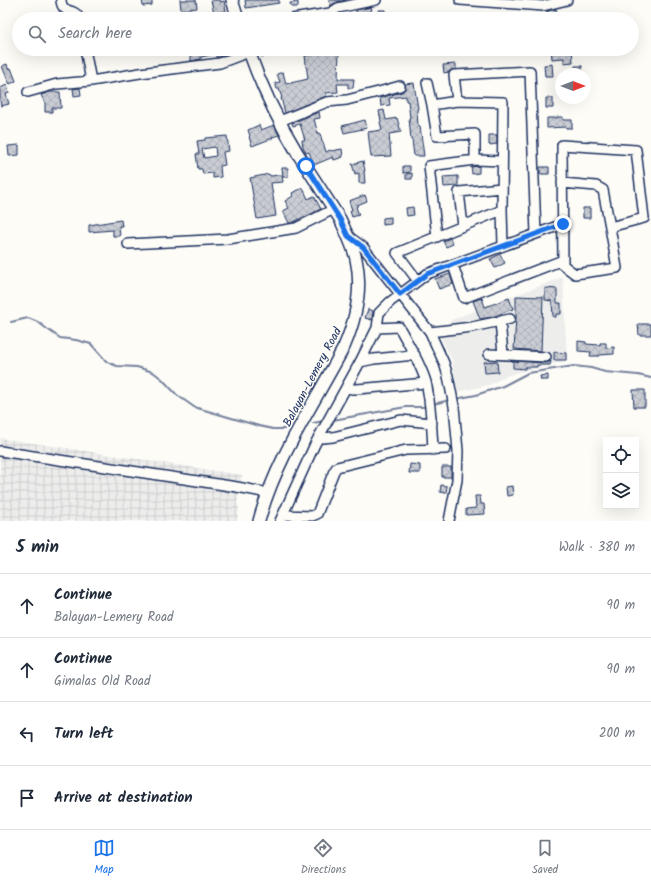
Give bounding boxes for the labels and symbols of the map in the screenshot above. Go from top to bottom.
north arrow [555,68,591,104]
route start [297,157,315,175]
route end [554,215,572,233]
street label: Balayan-Lemery Road [278,323,347,430]

